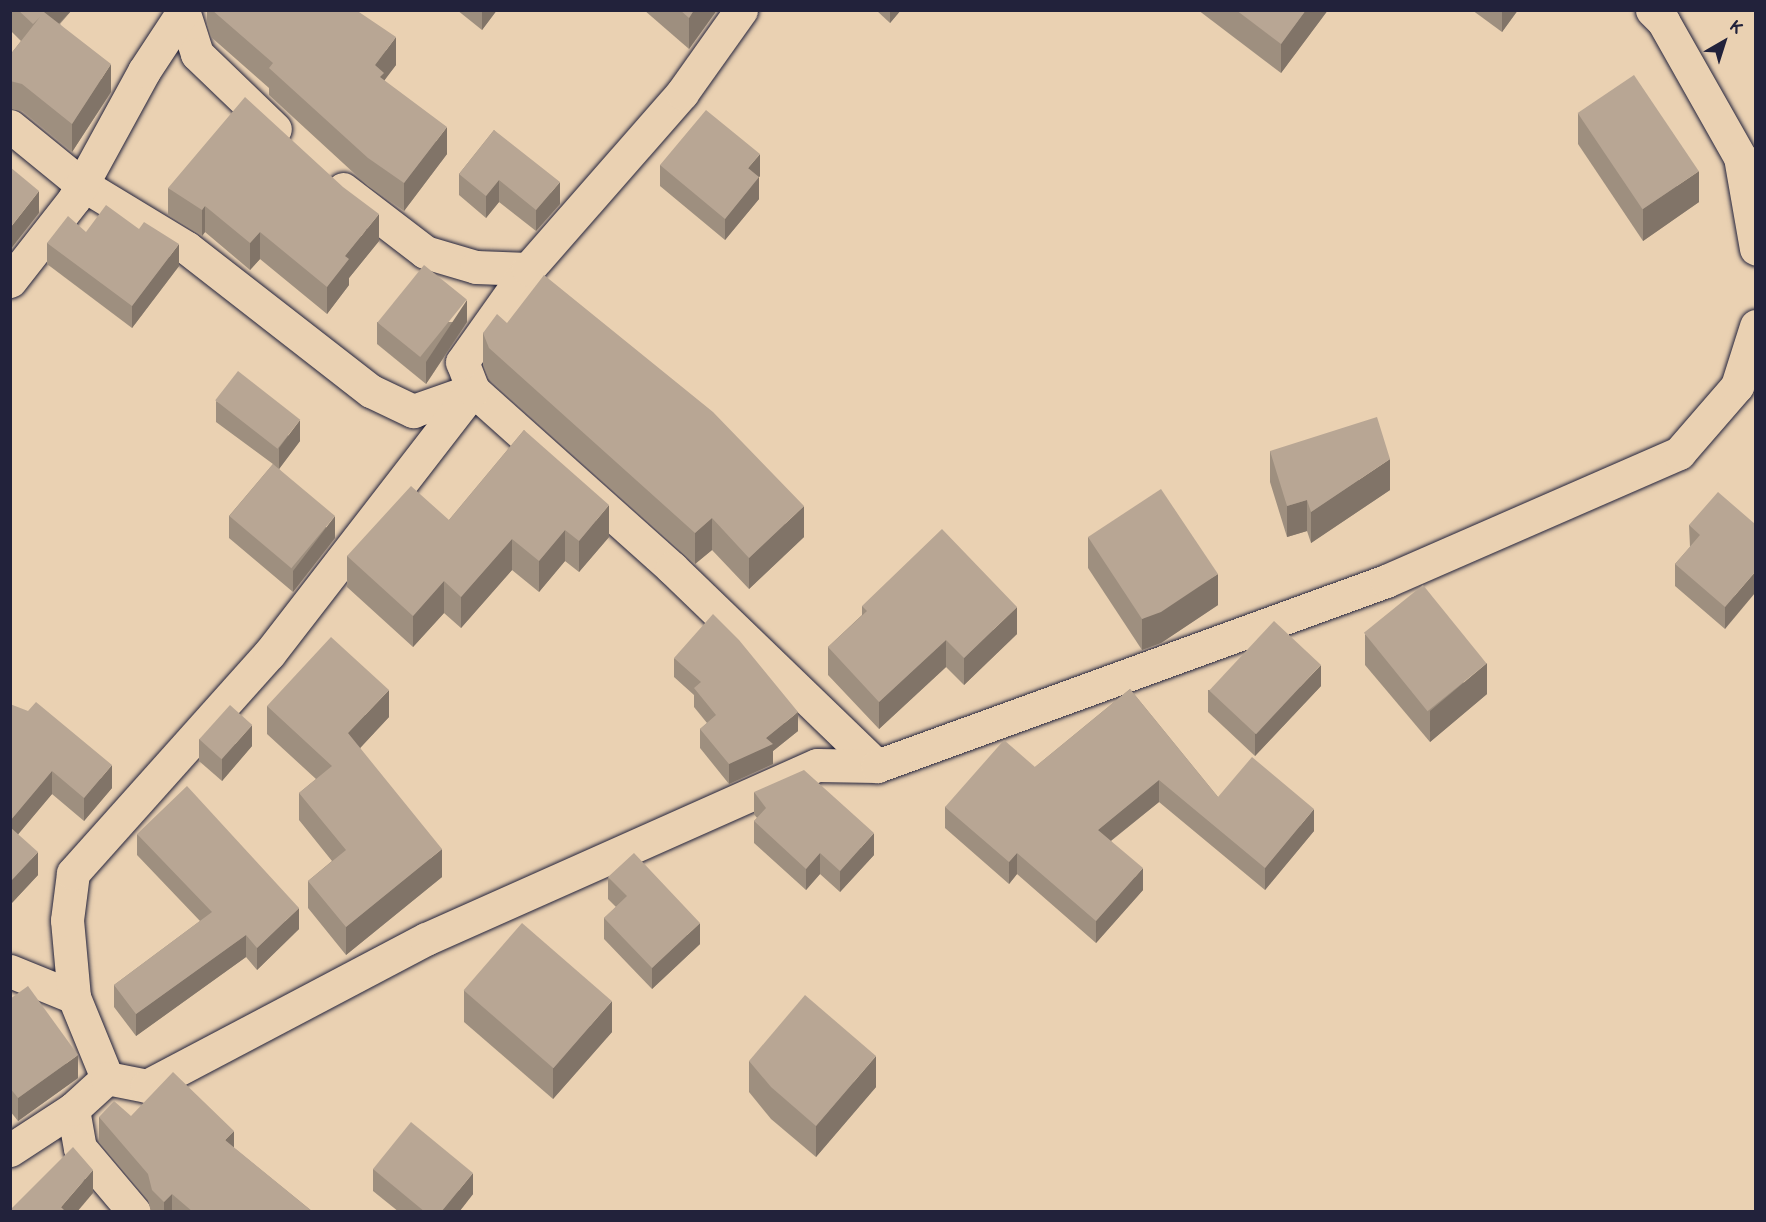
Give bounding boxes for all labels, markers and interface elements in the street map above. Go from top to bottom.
north arrow [1694,12,1754,72]
text: K [1725,17,1746,38]

